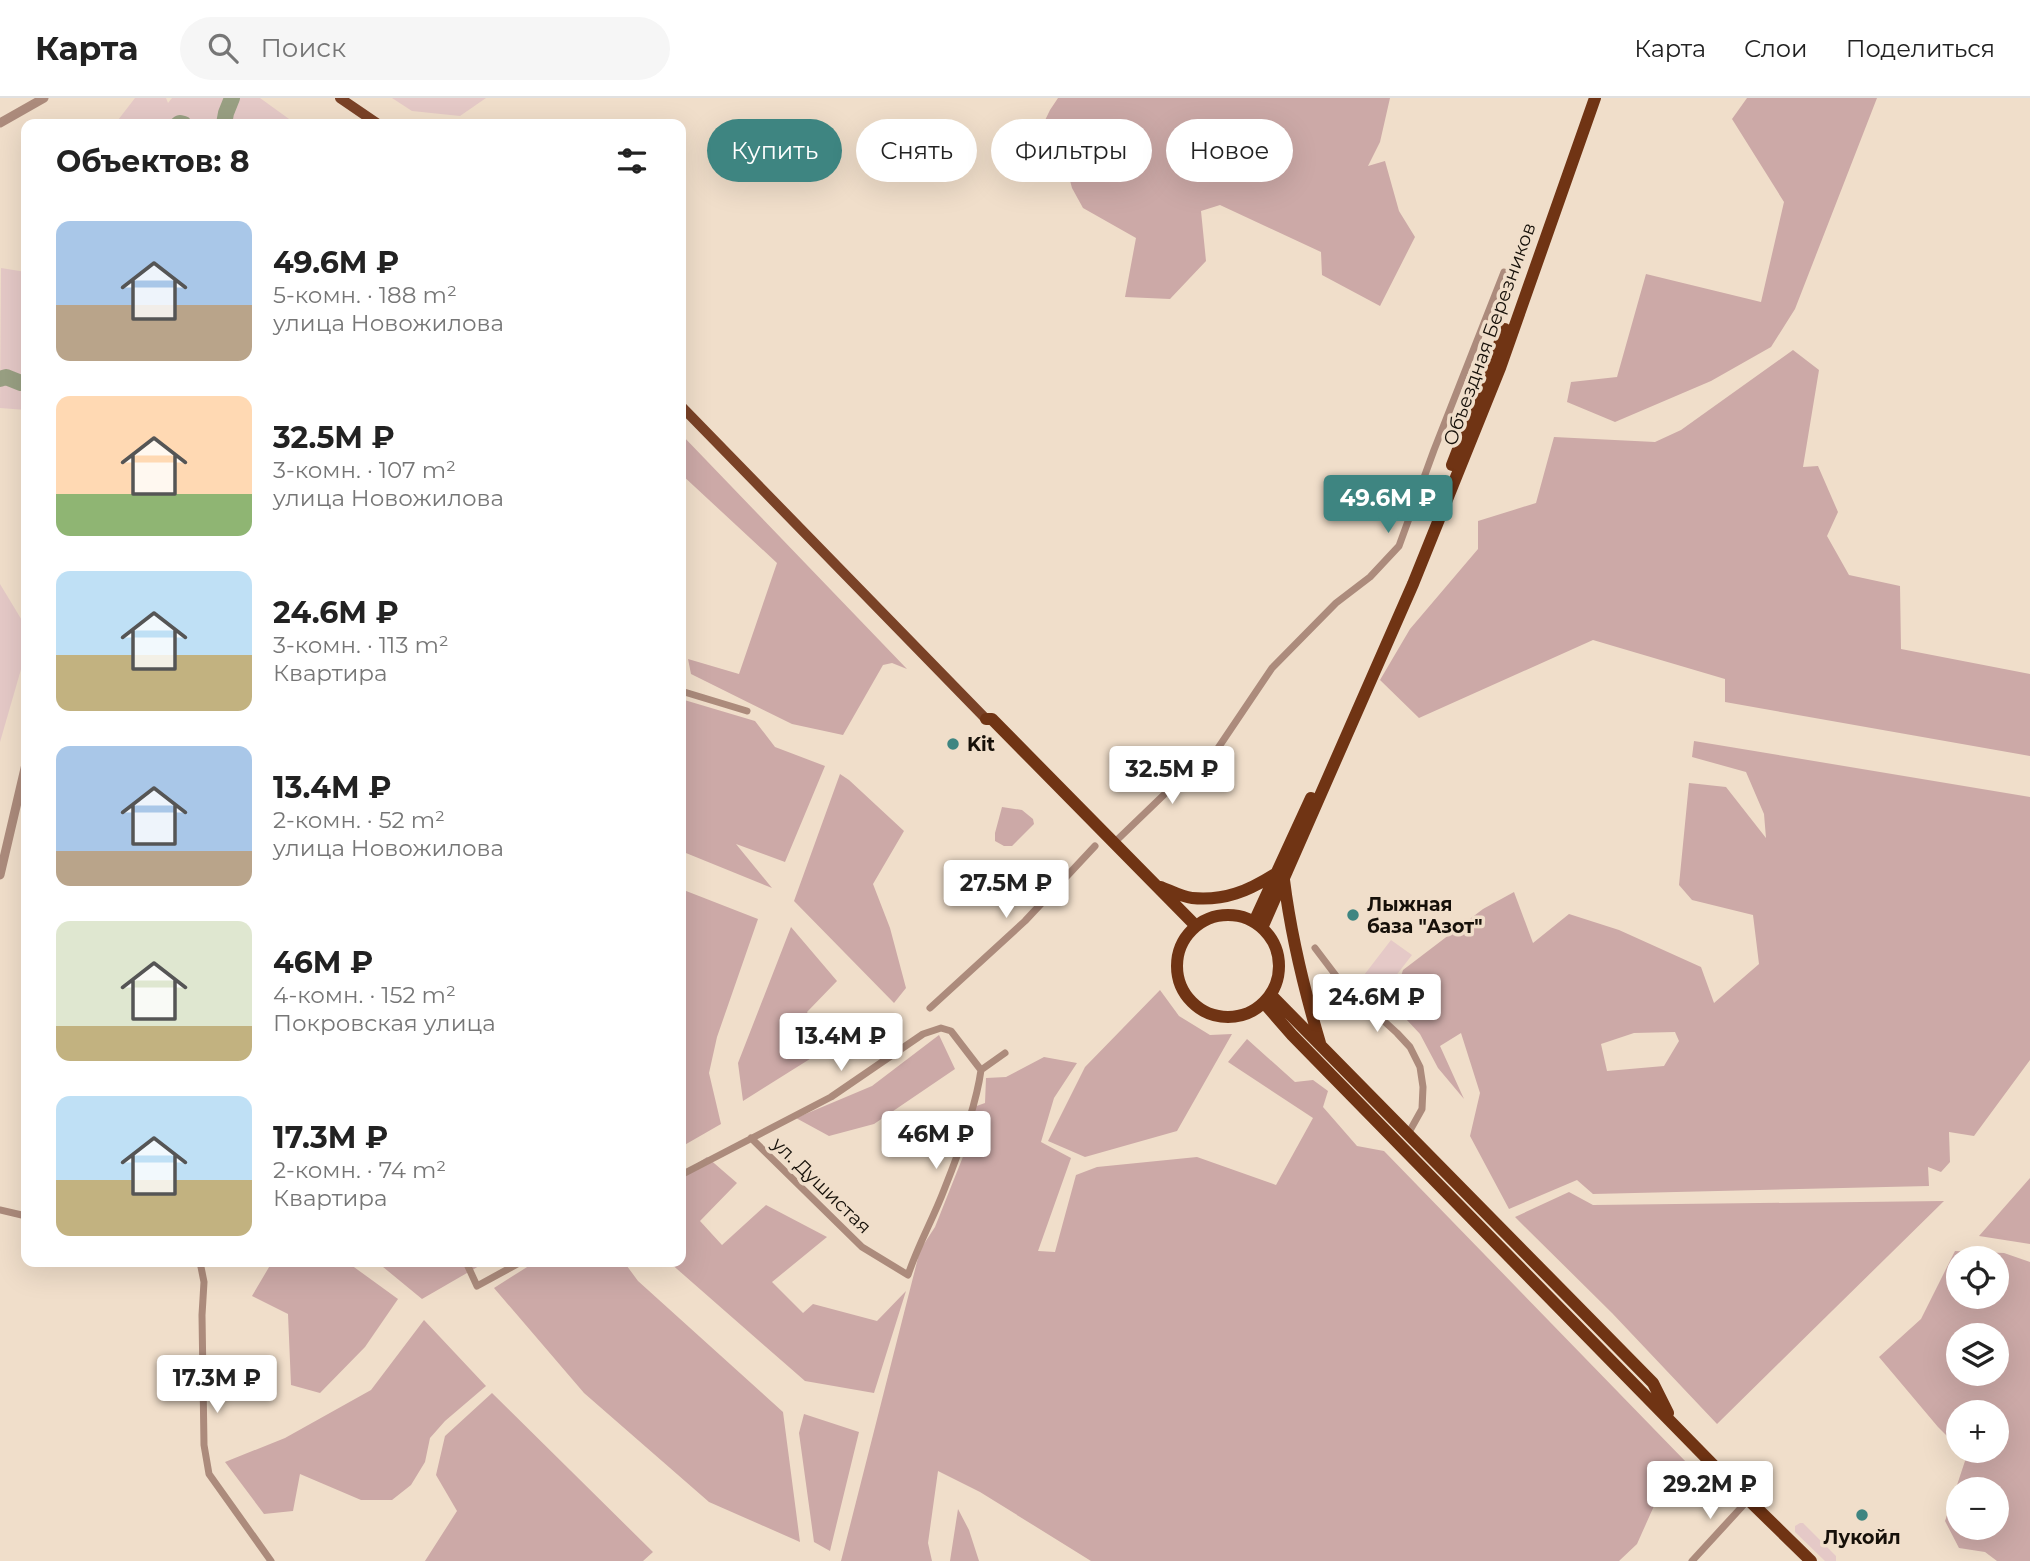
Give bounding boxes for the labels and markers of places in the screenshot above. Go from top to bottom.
pin: 49.6M ₽ [1323,476,1453,535]
place label: Kit [967,733,995,756]
marker: Kit [945,736,961,752]
pin: 32.5M ₽ [1107,746,1237,806]
pin: 27.5M ₽ [941,860,1071,920]
place label: Лыжная база "Азот" [1367,893,1483,938]
marker: Лыжная база "Азот" [1345,907,1361,923]
pin: 24.6M ₽ [1312,974,1442,1034]
pin: 13.4M ₽ [776,1014,906,1073]
pin: 46M ₽ [887,1112,985,1171]
pin: 17.3M ₽ [152,1356,282,1415]
pin: 29.2M ₽ [1645,1462,1775,1521]
marker: Лукойл [1854,1507,1870,1523]
place label: Лукойл [1823,1526,1901,1549]

